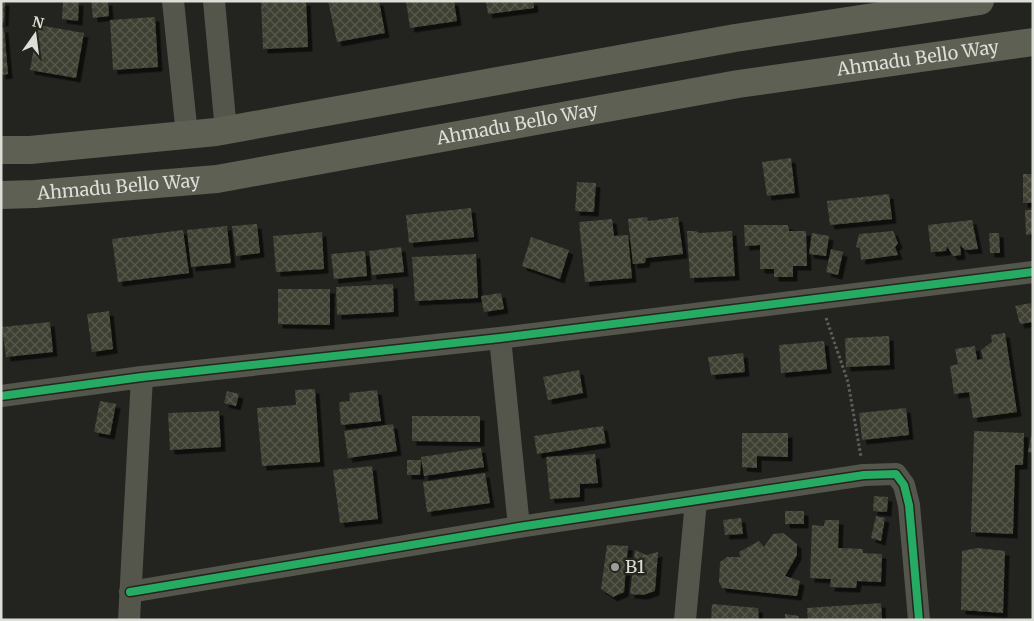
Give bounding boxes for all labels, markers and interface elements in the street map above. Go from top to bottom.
north arrow [10,10,60,60]
text: N [31,12,46,32]
street label: Ahmadu Bello Way [834,35,1001,81]
street label: Ahmadu Bello Way [434,98,600,150]
street label: Ahmadu Bello Way [35,168,202,205]
place label: B1 [625,555,645,578]
marker: B1 [609,561,621,573]

